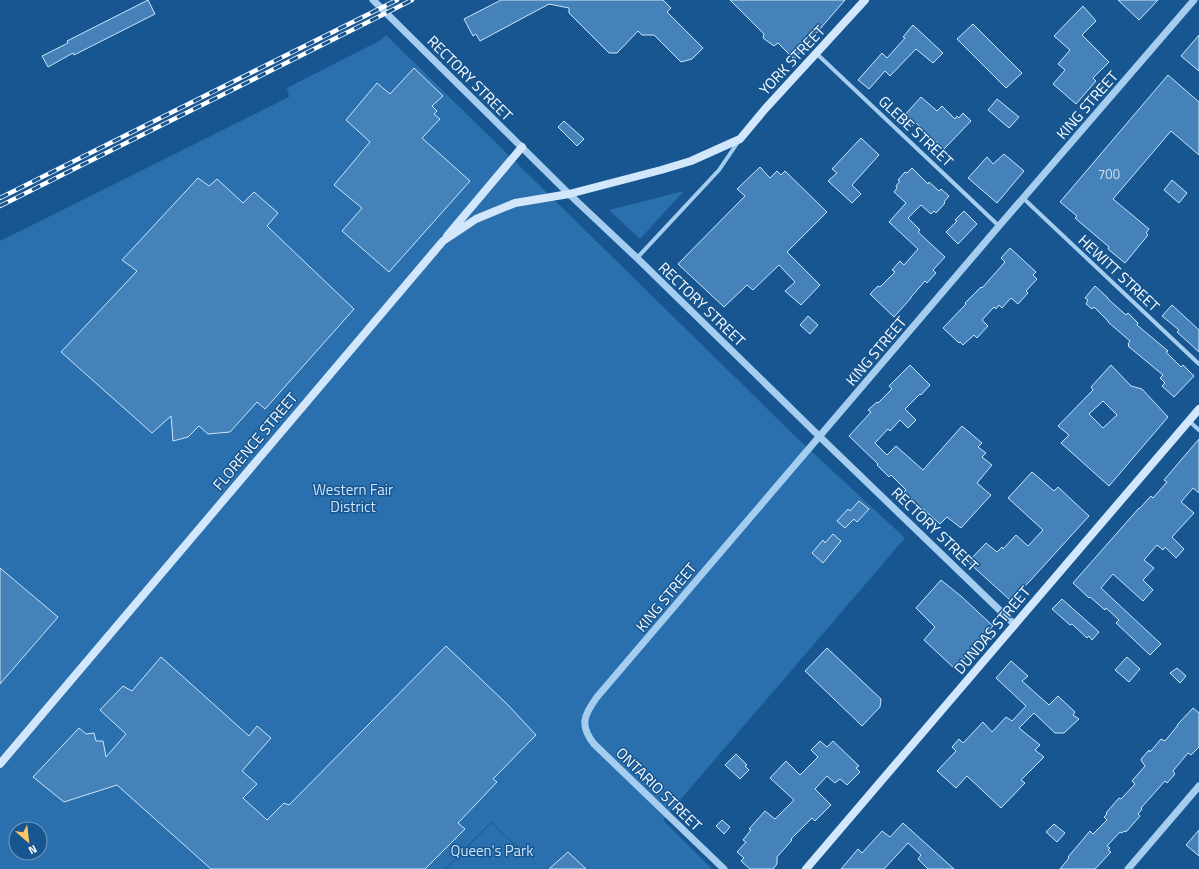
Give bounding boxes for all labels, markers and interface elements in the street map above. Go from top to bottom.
street label: YORK STREET [753,20,831,100]
street label: RECTORY STREET [422,30,518,126]
street label: KING STREET [1051,65,1124,144]
street label: GLEBE STREET [873,90,959,172]
house number: 700 [1098,164,1120,184]
street label: HEWITT STREET [1073,229,1165,317]
street label: RECTORY STREET [653,256,751,352]
street label: KING STREET [840,311,912,391]
street label: FLORENCE STREET [207,387,303,495]
park label: Western Fair District [313,478,393,518]
street label: RECTORY STREET [886,481,984,577]
street label: KING STREET [630,557,702,637]
street label: DUNDAS STREET [948,581,1036,679]
street label: ONTARIO STREET [611,742,707,836]
north arrow [8,821,48,861]
park label: Queen's Park [451,839,533,862]
text: N [26,841,40,859]

